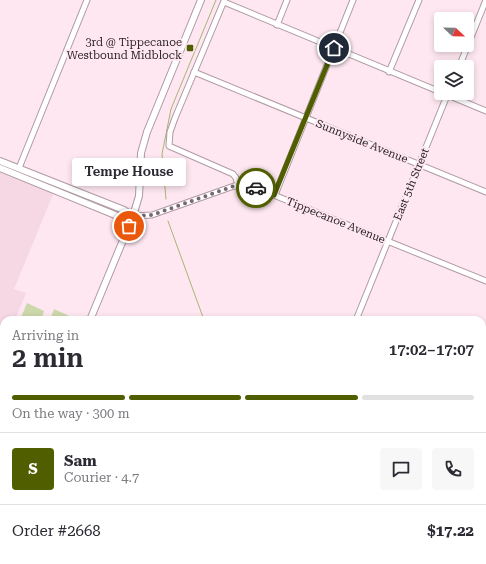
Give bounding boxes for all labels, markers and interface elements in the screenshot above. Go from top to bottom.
north arrow [434,12,474,52]
map controls [434,12,474,100]
pin [317,31,351,65]
place label: 3rd @ Tippecanoe Westbound Midblock [67,36,182,62]
icon: home [323,37,345,59]
marker: 3rd @ Tippecanoe Westbound Midblock [185,43,195,53]
button: layers [434,60,474,100]
street label: Sunnyside Avenue [314,117,410,166]
street label: East 5th Street [391,146,432,222]
callout: Tempe House [72,158,186,186]
text: Tempe House [85,164,173,179]
courier [236,168,276,208]
icon: car [245,177,267,199]
street label: Tippecanoe Avenue [284,195,387,246]
pin [112,209,146,243]
icon: bag [118,215,140,237]
text: Arriving in [12,328,79,343]
text: 17:02–17:07 [389,341,474,359]
text: 2 min [12,343,84,373]
text: On the way · 300 m [12,406,129,421]
button: chat [380,448,422,490]
button: phone [432,448,474,490]
text: Sam [64,452,97,470]
text: S [28,460,38,478]
text: Courier · 4.7 [64,470,139,485]
text: Order #2668 [12,522,101,540]
text: $17.22 [427,522,474,540]

